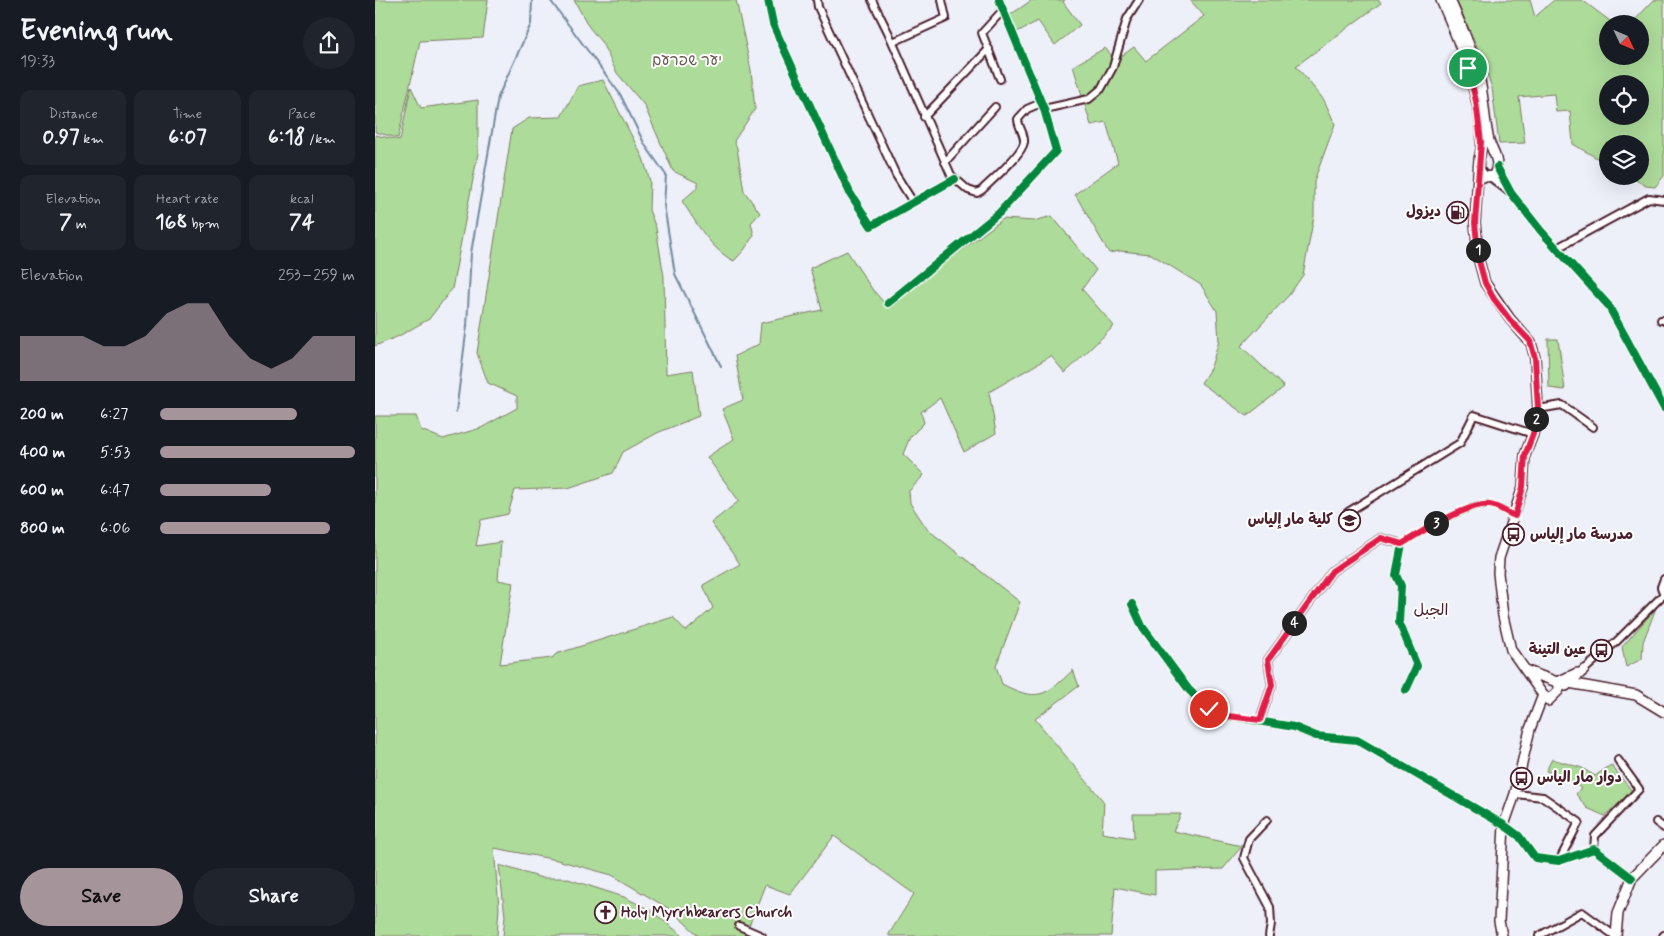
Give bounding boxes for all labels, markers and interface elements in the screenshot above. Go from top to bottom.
text: Evening run [20,13,173,50]
north arrow [1599,15,1649,65]
map controls [1599,15,1649,185]
button: share [303,17,355,69]
pin [1447,47,1489,89]
text: 19:33 [20,51,55,72]
park label: יער שפרעם [652,51,722,71]
icon: arrive [1454,54,1482,82]
button: locate [1599,75,1649,125]
text: Distance [49,105,98,123]
text: Time [173,105,202,123]
text: Pace [288,105,316,123]
text: 0.97 [43,123,80,151]
text: 6:07 [168,123,207,151]
text: 6:18 [268,123,305,151]
text: km [80,130,104,148]
text: /km [305,130,336,148]
button: layers [1599,135,1649,185]
text: Elevation [46,190,101,208]
text: Heart rate [156,190,219,208]
text: kcal [290,190,314,208]
fuel station icon: ديزول [1445,200,1469,224]
place label: ديزول [1406,202,1441,222]
text: 7 [59,208,72,236]
text: 168 [155,208,188,236]
text: 74 [289,208,315,236]
text: m [72,215,87,233]
text: bpm [188,215,220,233]
pin: 1 [1465,238,1491,262]
text: 1 [1475,241,1482,259]
text: Elevation [20,265,83,286]
text: 253–259 m [278,265,355,286]
text: 200 m [20,404,64,425]
text: 6:27 [100,404,128,425]
pin: 2 [1523,406,1549,432]
text: 2 [1533,410,1540,428]
text: 400 m [20,442,65,463]
text: 5:53 [100,442,130,463]
text: 600 m [20,480,64,501]
text: 6:47 [100,480,130,501]
school or university icon: كلية مار إلياس [1337,508,1361,532]
place label: كلية مار إلياس [1248,510,1333,530]
pin: 3 [1423,510,1449,536]
text: 3 [1433,514,1440,532]
text: 800 m [20,518,65,539]
text: 6:06 [100,518,130,539]
bus stop icon: مدرسة مار إلياس [1502,523,1526,547]
place label: مدرسة مار إلياس [1530,525,1633,545]
district label: الجبل [1414,600,1448,621]
pin: 4 [1281,610,1307,636]
text: 4 [1290,614,1299,632]
bus stop icon: عين التينة [1590,638,1614,662]
place label: عين التينة [1529,640,1586,660]
pin [1188,688,1230,730]
icon: check [1195,695,1223,723]
bus stop icon: دوار مار الياس [1509,766,1533,790]
place label: دوار مار الياس [1537,768,1622,788]
button: Save [20,868,183,926]
button: Share [193,868,355,926]
church icon: Holy Myrrhbearers Church [593,901,617,925]
place label: Holy Myrrhbearers Church [621,903,793,923]

